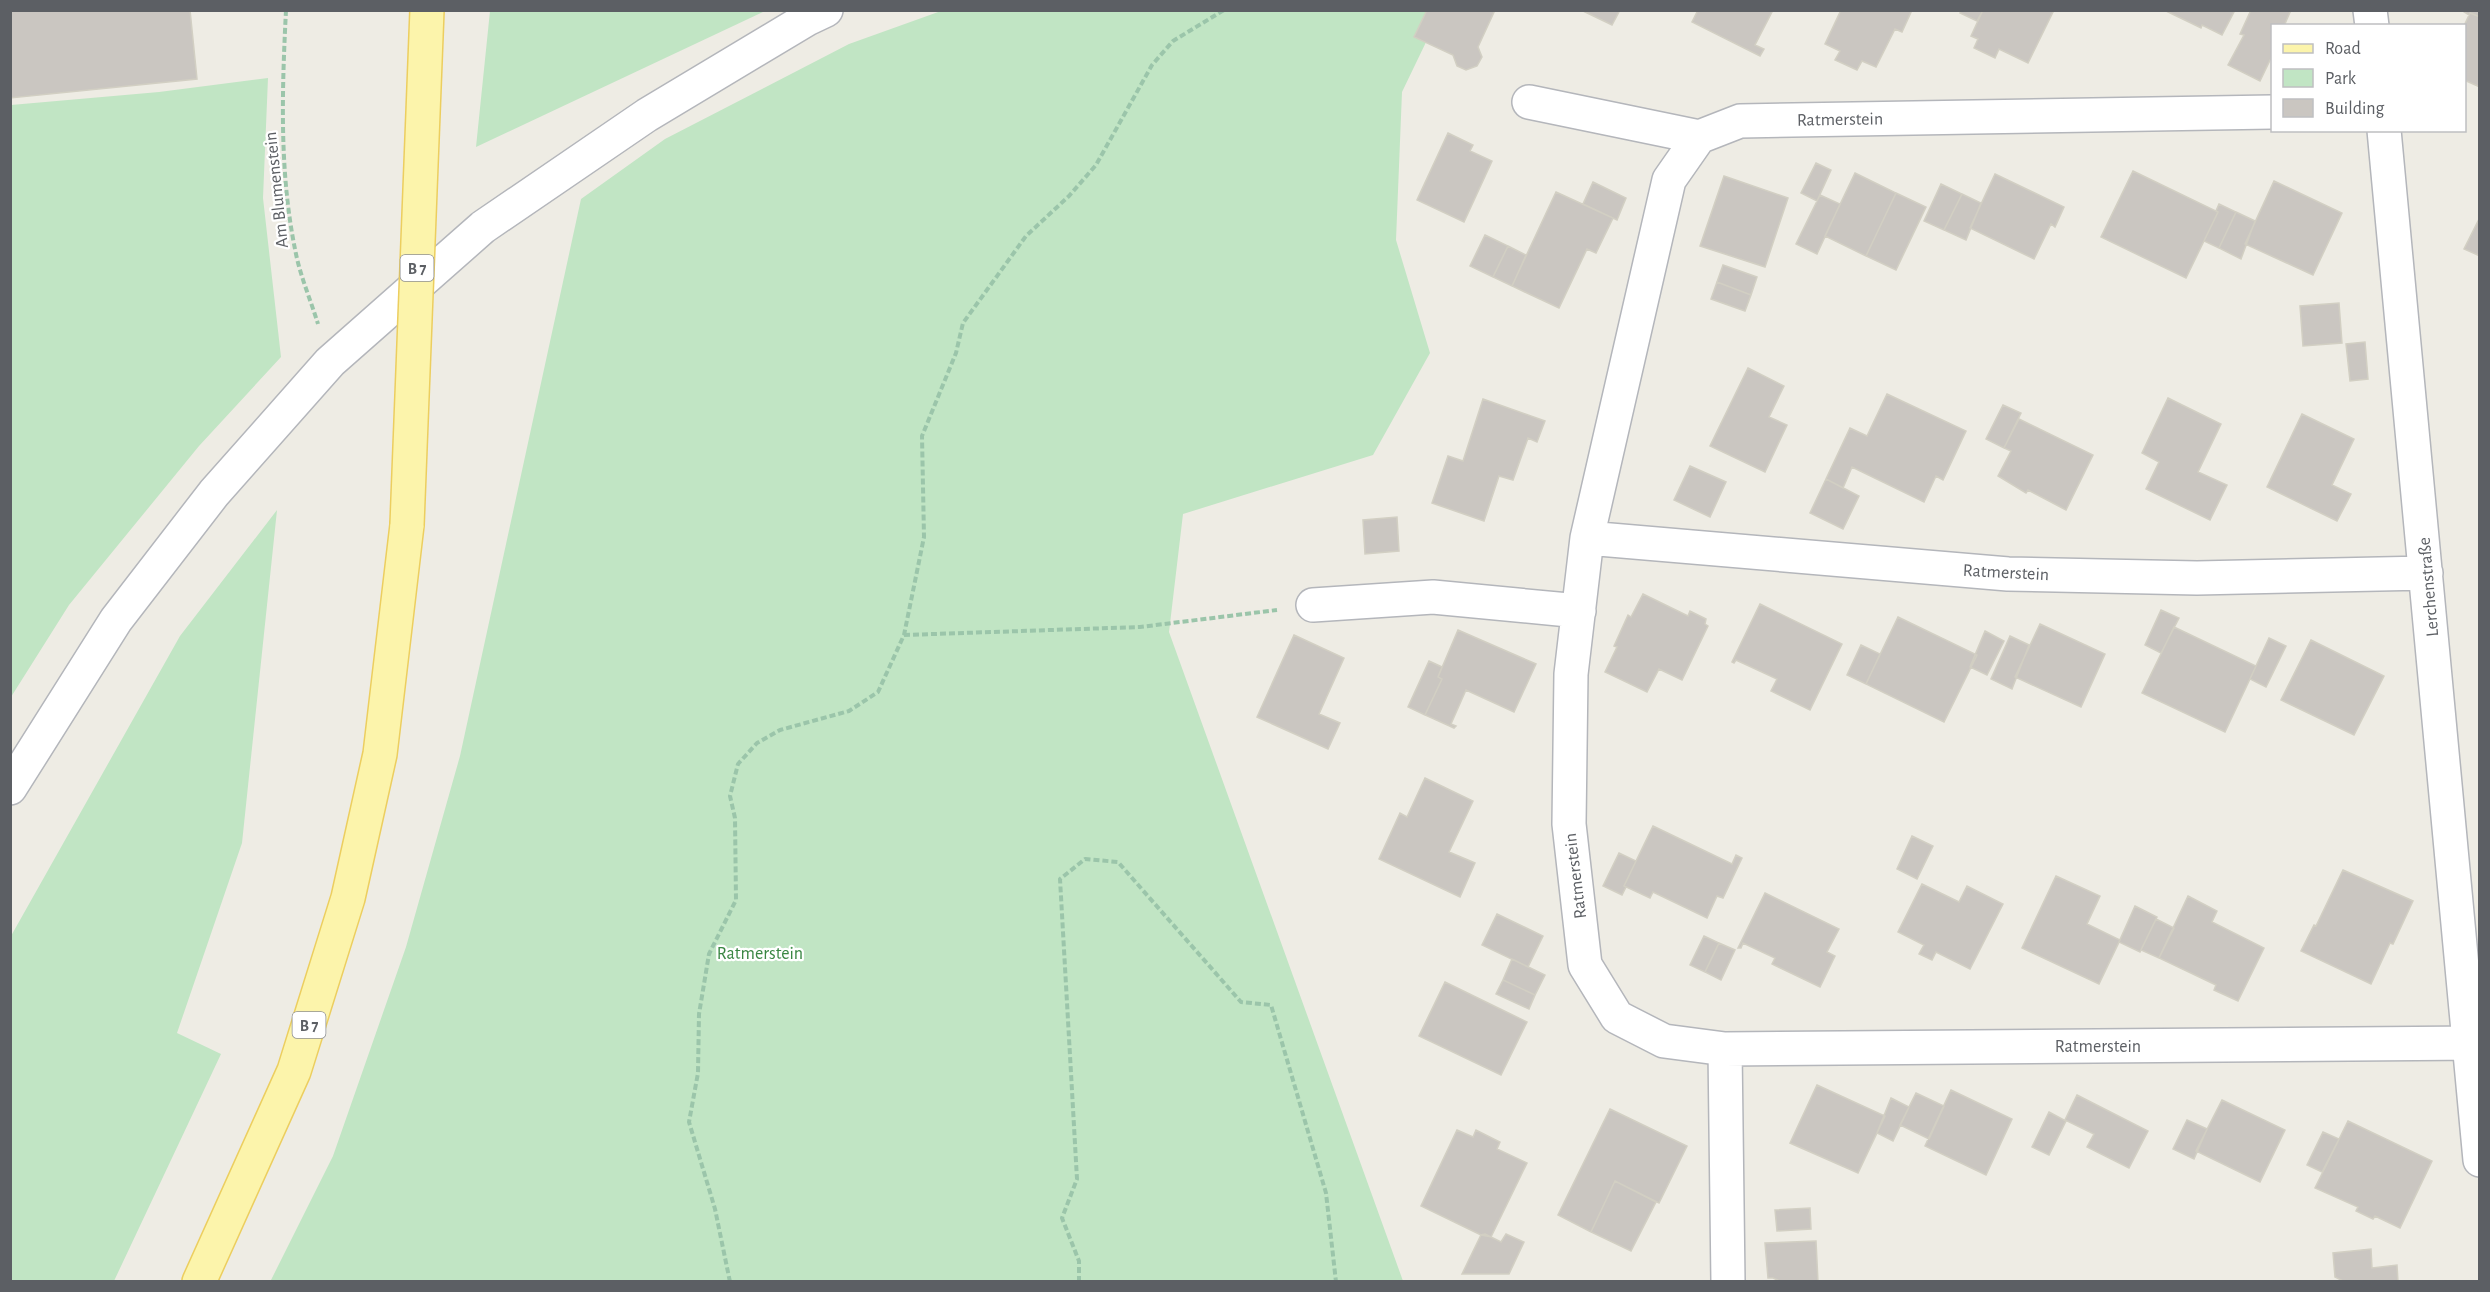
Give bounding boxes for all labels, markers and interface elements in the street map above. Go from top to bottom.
legend [2271,24,2466,132]
text: Road [2325,40,2361,58]
text: Park [2325,70,2357,88]
text: Building [2325,100,2385,118]
street label: Ratmerstein [1797,110,1883,130]
street label: Am Blumenstein [262,131,292,249]
road number: B 7 [400,255,434,281]
street label: Lerchenstraße [2416,536,2442,637]
street label: Ratmerstein [1962,562,2050,584]
street label: Ratmerstein [1562,832,1590,920]
park label: Ratmerstein [717,945,803,963]
road number: B 7 [292,1012,326,1038]
street label: Ratmerstein [2055,1038,2141,1056]

